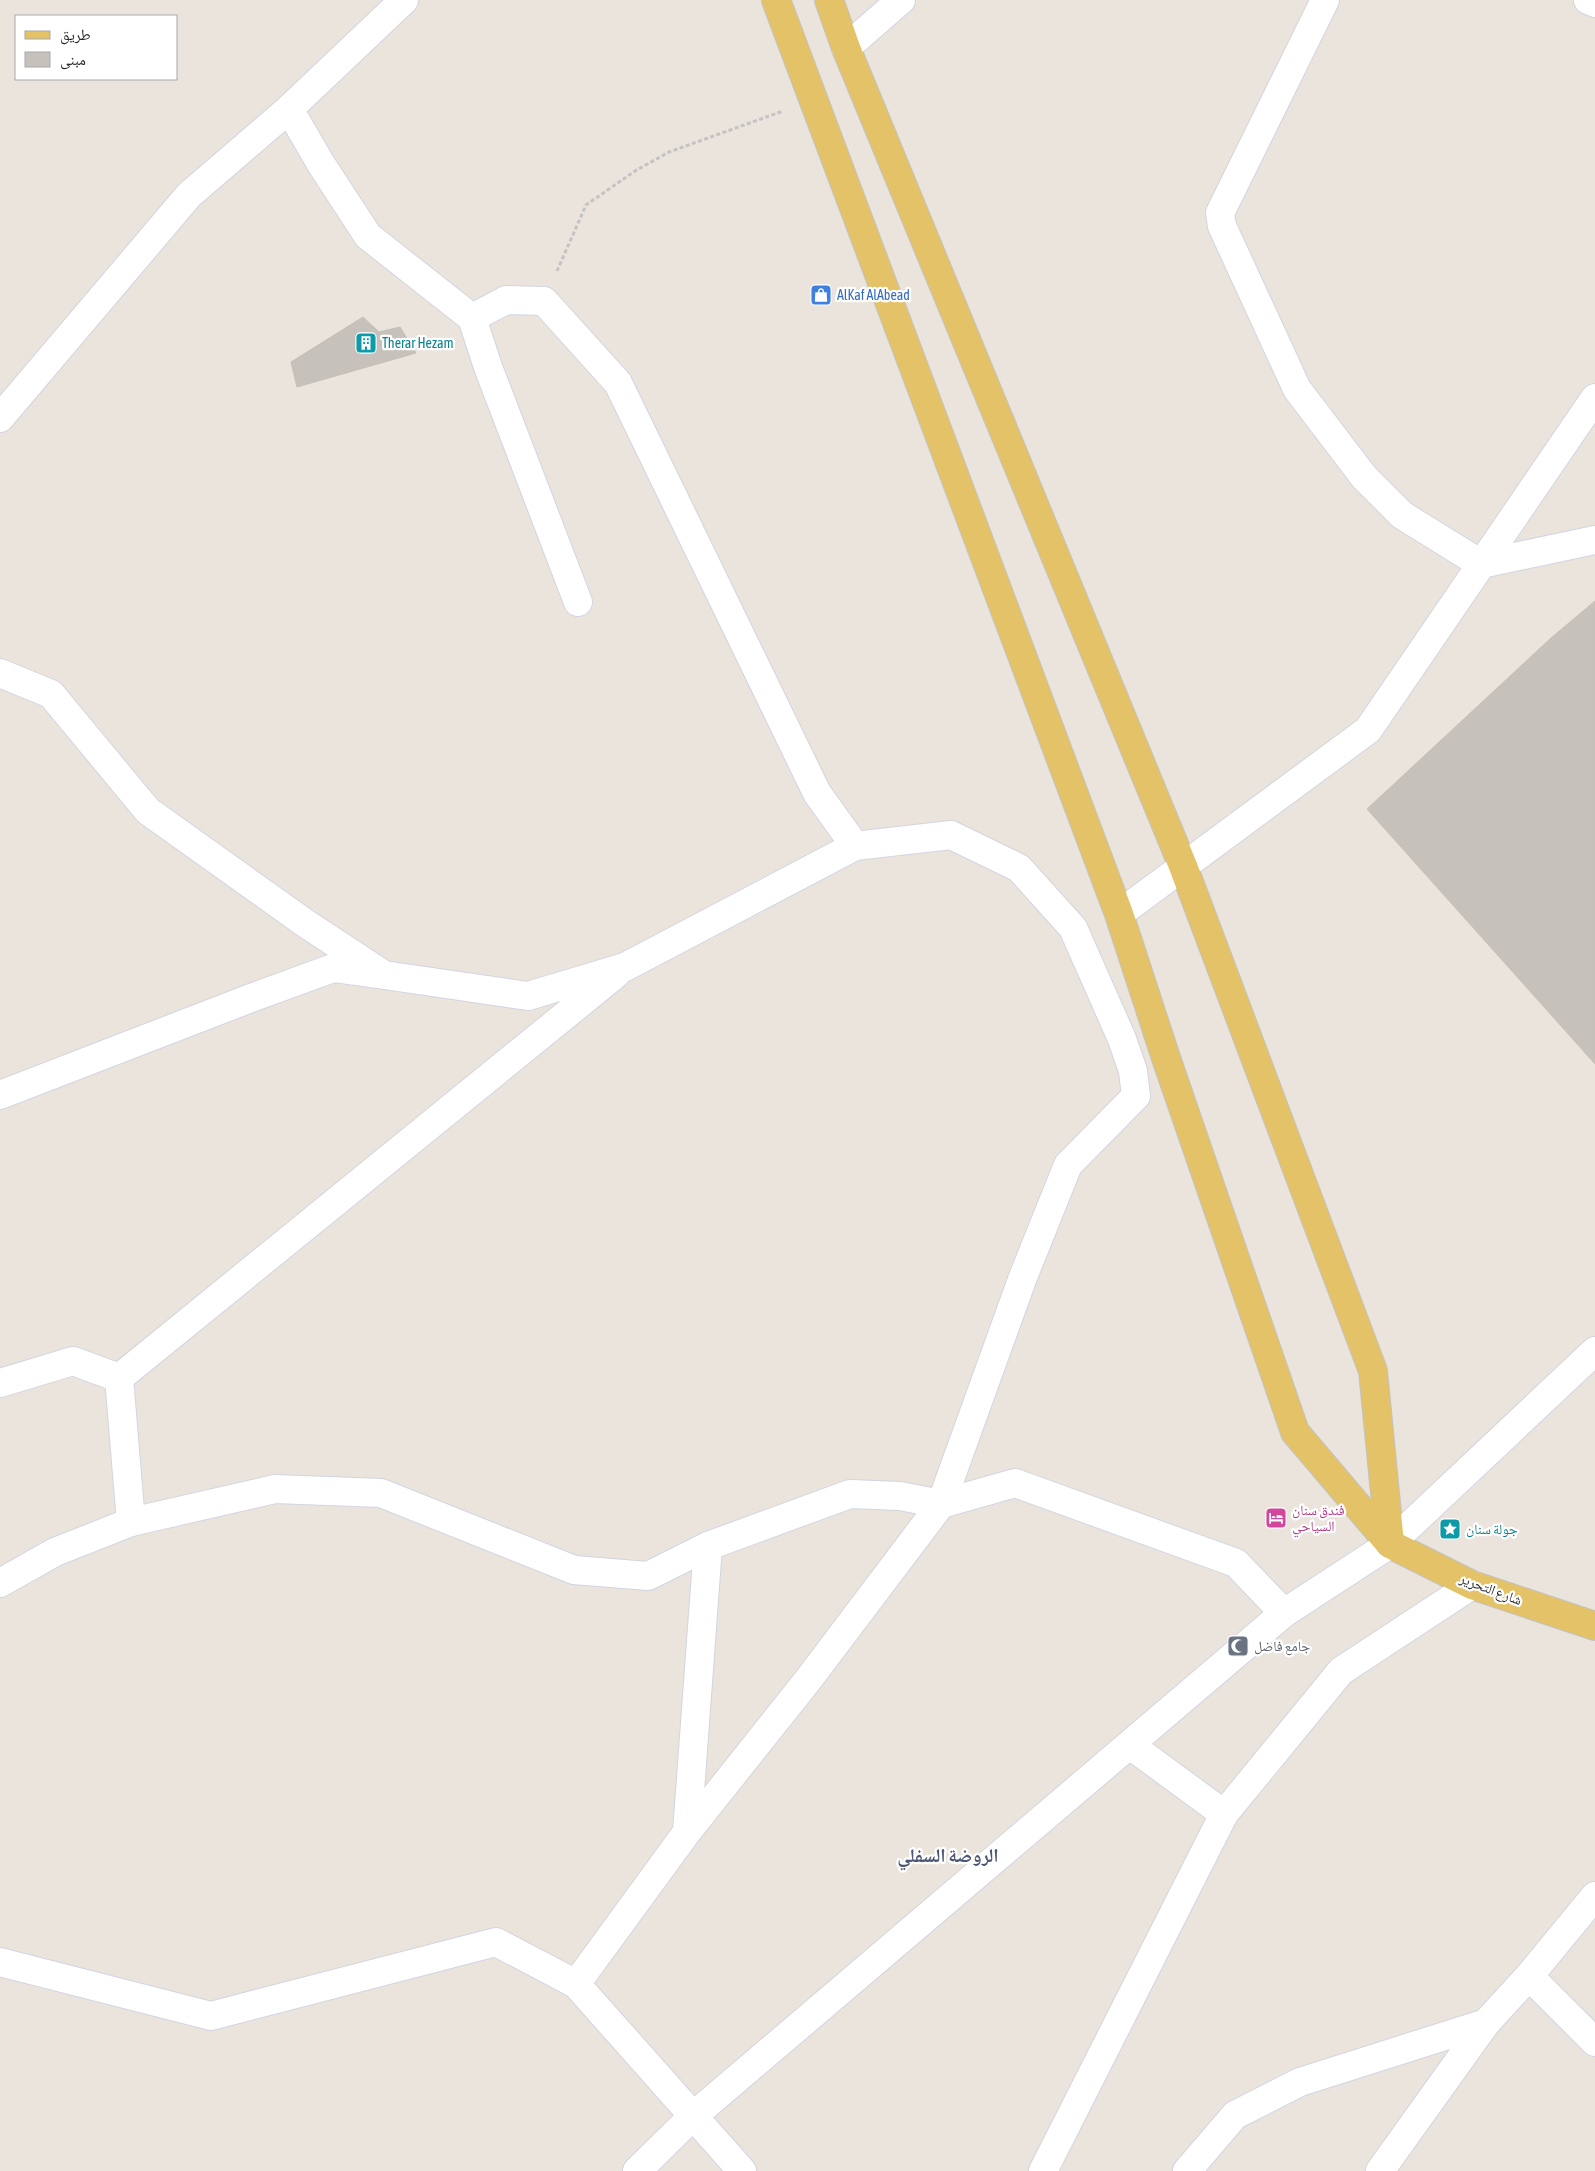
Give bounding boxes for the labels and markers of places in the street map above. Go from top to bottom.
shop icon: AlKaf AlAbead [809,283,833,307]
place label: AlKaf AlAbead [837,287,910,303]
building icon: Therar Hezam [354,331,378,355]
place label: Therar Hezam [382,335,454,351]
place label: فندق سنان السياحي [1292,1502,1345,1538]
hotel icon: فندق سنان السياحي [1264,1506,1288,1530]
place icon: جولة سنان [1438,1517,1462,1541]
place label: جولة سنان [1466,1521,1518,1538]
mosque icon: جامع فاضل [1226,1634,1250,1658]
place label: جامع فاضل [1254,1638,1310,1656]

